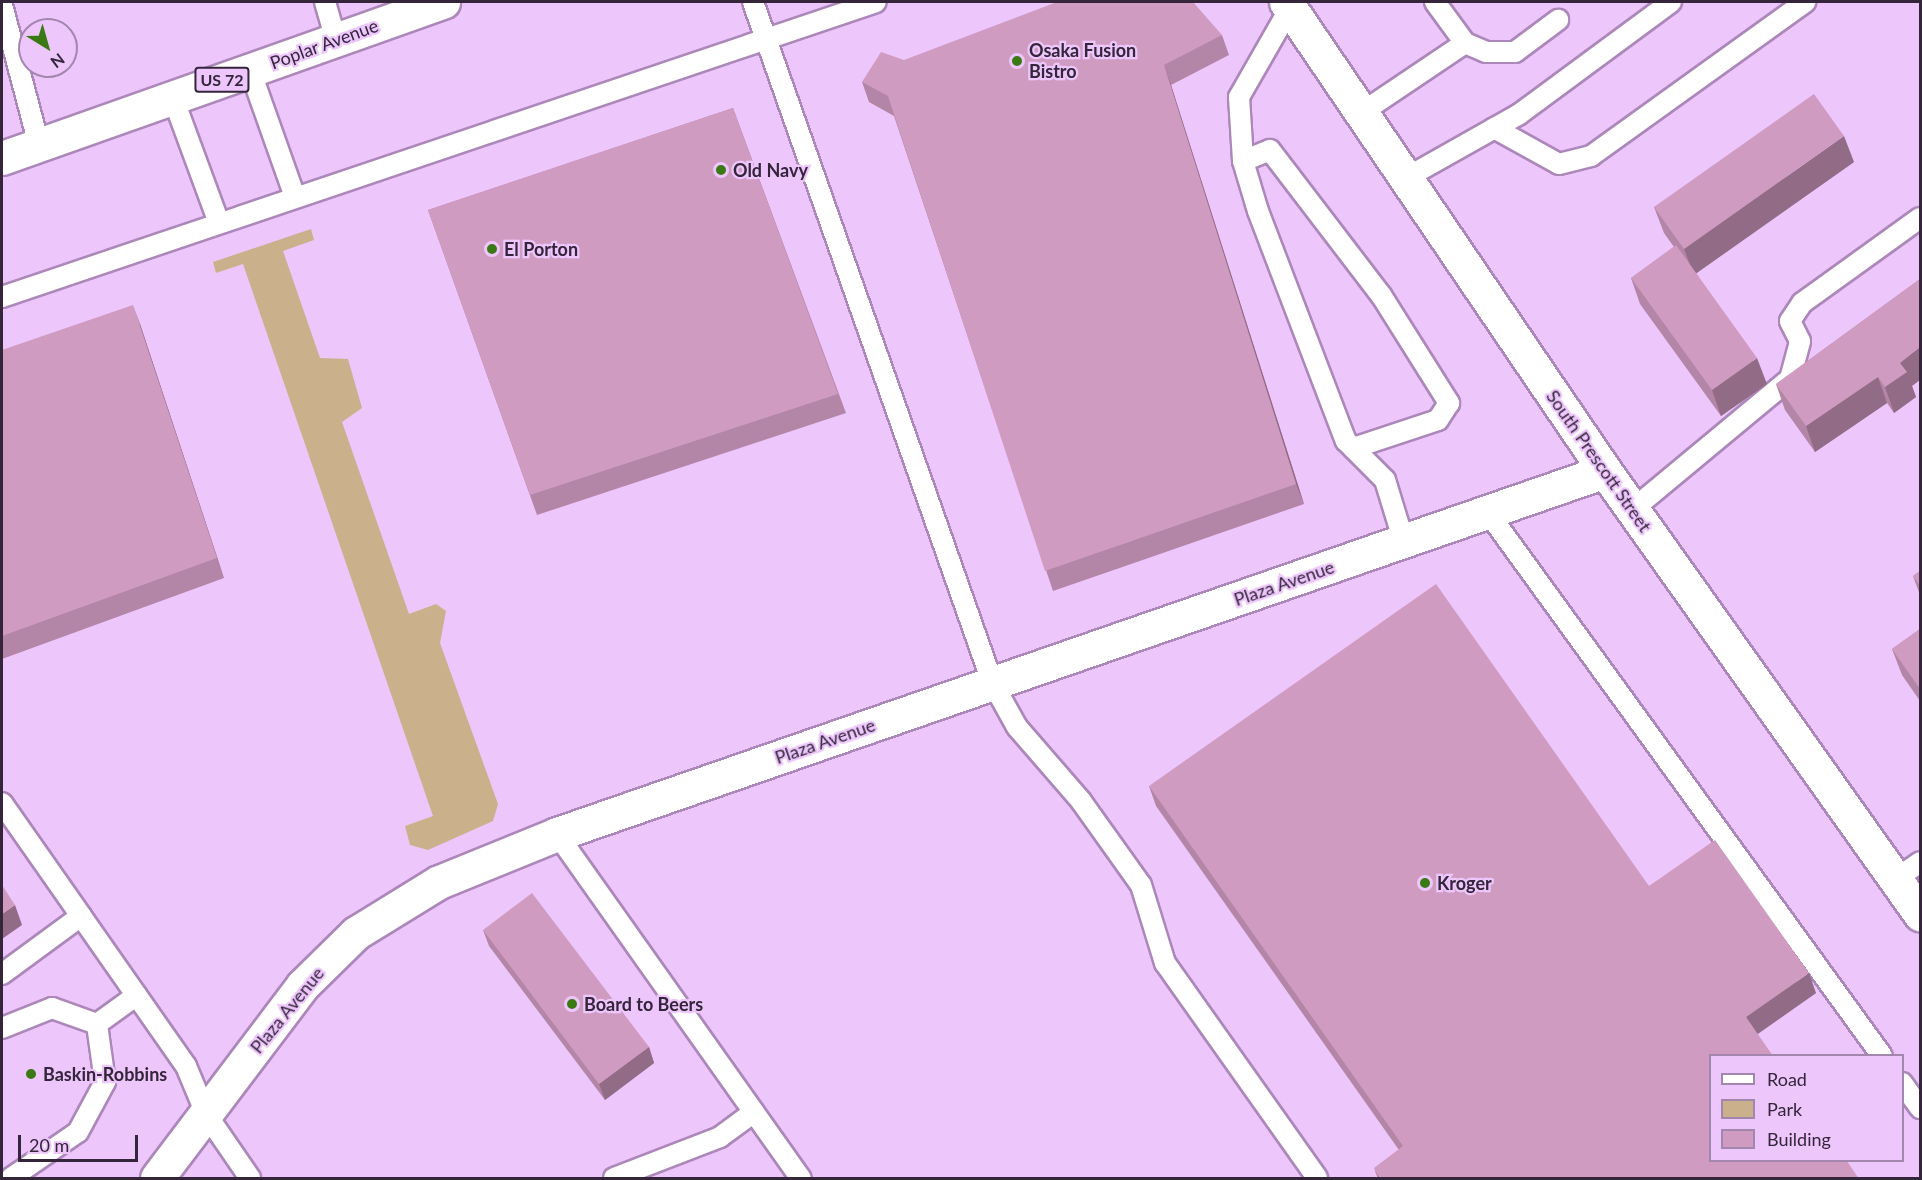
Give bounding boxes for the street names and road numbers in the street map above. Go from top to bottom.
street label: Poplar Avenue [266,14,382,74]
road number: US 72 [194,67,250,93]
street label: South Prescott Street [1542,386,1656,536]
street label: Plaza Avenue [1231,556,1337,610]
street label: Plaza Avenue [772,714,878,768]
street label: Plaza Avenue [245,962,329,1058]

